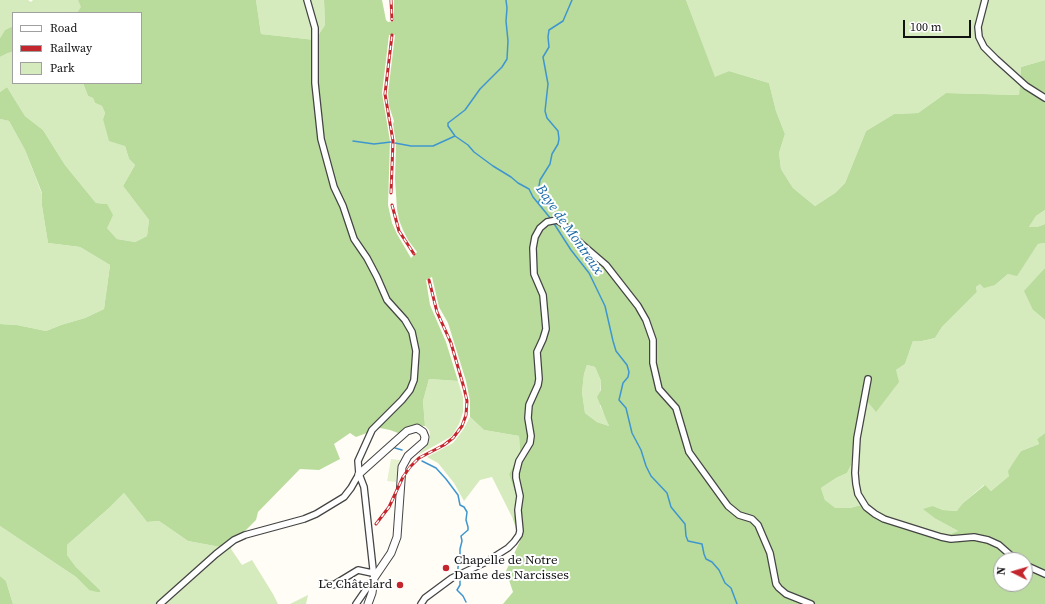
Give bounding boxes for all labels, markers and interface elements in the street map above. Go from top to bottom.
legend [12,12,142,84]
scale bar [905,12,973,38]
text: 100 m [910,19,942,35]
text: Road [50,20,77,36]
text: Railway [50,40,92,56]
text: Park [50,60,75,76]
water label: Baye de Montreux [532,182,606,278]
north arrow [993,552,1033,592]
place label: Chapelle de Notre Dame des Narcisses [454,553,569,584]
marker: Chapelle de Notre Dame des Narcisses [441,563,451,573]
text: N [994,566,1009,576]
place label: Le Châtelard [318,577,392,593]
marker: Le Châtelard [395,580,405,590]

